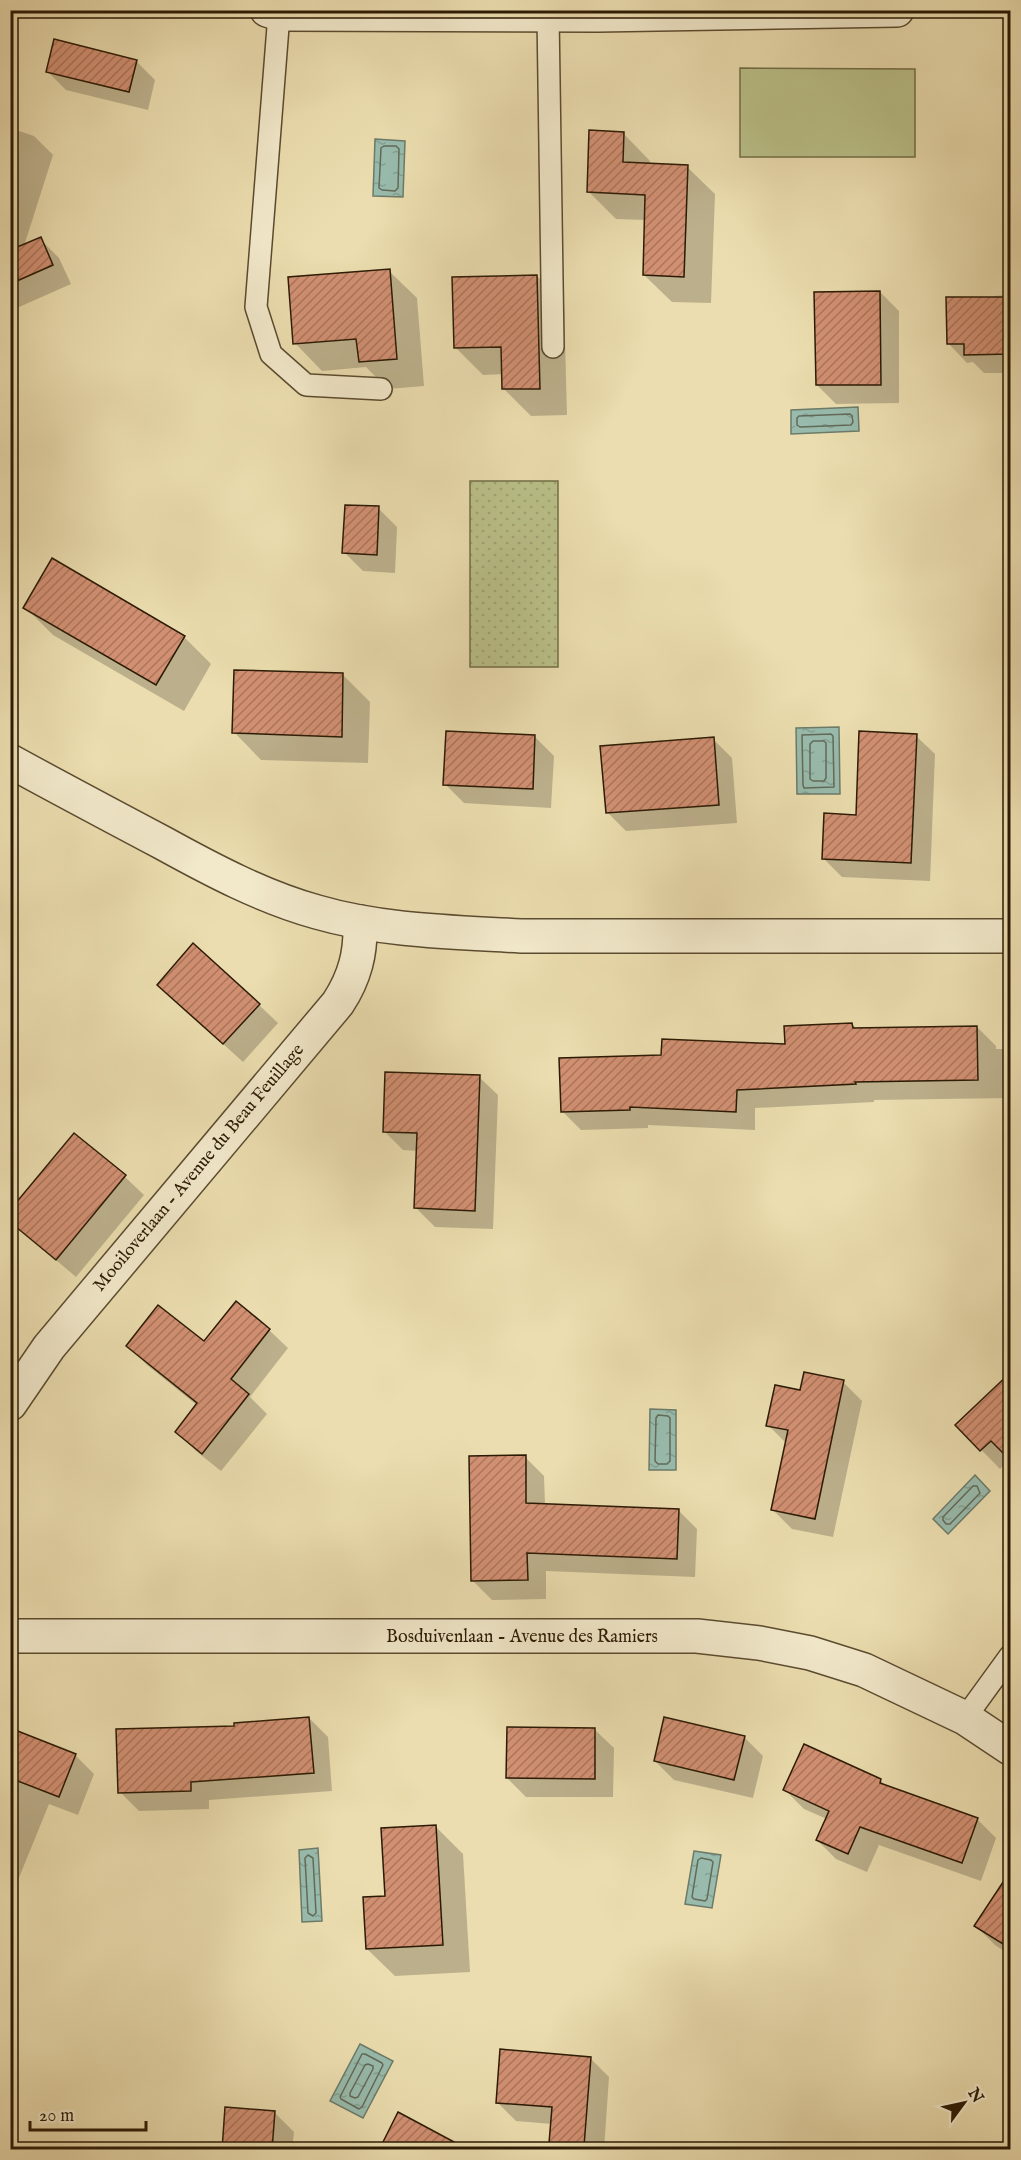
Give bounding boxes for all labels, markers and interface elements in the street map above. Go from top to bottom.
street label: Mooiloverlaan - Avenue du Beau Feuillage [88,1039,310,1297]
street label: Bosduivenlaan - Avenue des Ramiers [386,1626,658,1649]
north arrow [934,2073,994,2133]
text: N [962,2084,987,2107]
scale bar [30,2094,146,2132]
text: 20 m [39,2105,74,2128]

